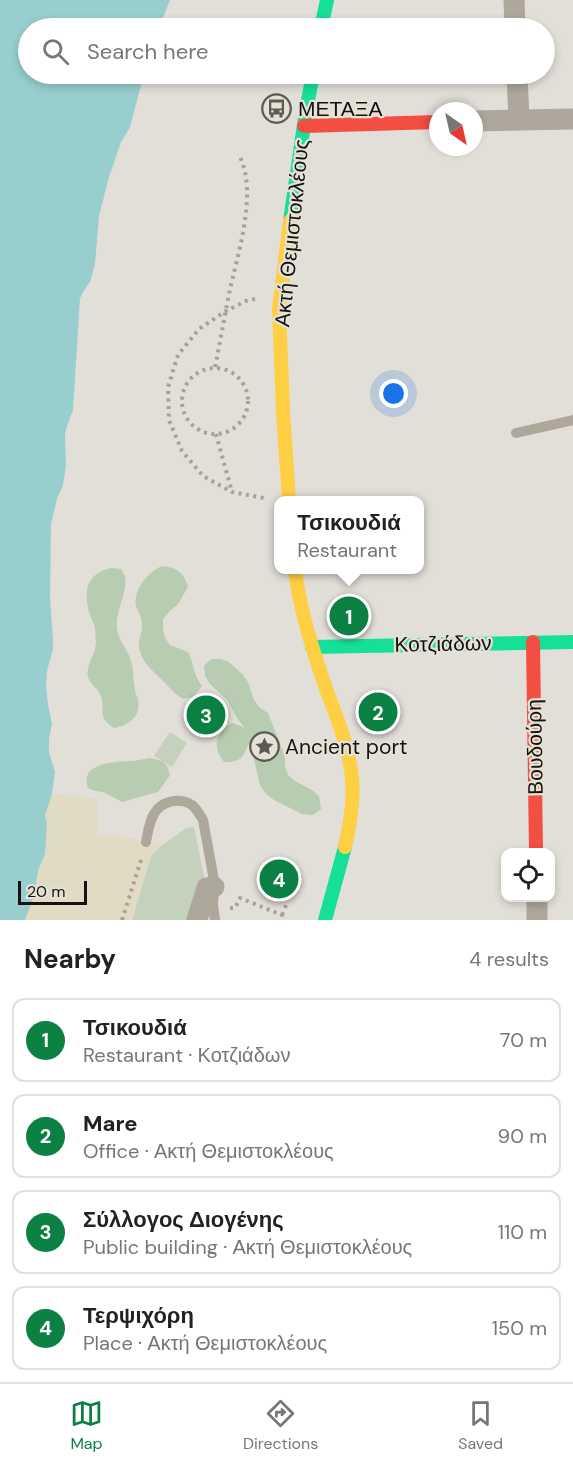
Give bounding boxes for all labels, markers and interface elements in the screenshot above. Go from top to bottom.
search box [18,18,555,84]
icon: search [39,35,72,68]
text: Search here [87,37,208,66]
bus stop icon: ΜΕΤΑΞΑ [261,93,293,125]
place label: ΜΕΤΑΞΑ [298,95,382,123]
north arrow [429,102,483,156]
street label: Ακτή Θεμιστοκλέους [268,138,316,328]
your location [379,379,408,408]
popup [274,496,424,574]
text: Τσικουδιά [297,508,401,537]
text: Restaurant [297,537,397,563]
pin: 1 [330,594,368,638]
street label: Κοτζιάδων [394,629,492,659]
pin: 2 [358,690,398,734]
pin: 3 [186,692,226,738]
street label: Βουδούρη [520,699,550,795]
place icon: Ancient port [248,731,280,763]
place label: Ancient port [285,733,407,761]
map controls [501,848,555,902]
button: locate [501,848,555,902]
pin: 4 [260,856,298,902]
scale bar [18,878,87,906]
text: 20 m [27,881,66,902]
text: Nearby [24,942,116,976]
text: 4 results [469,946,549,972]
text: Τσικουδιά [83,1013,187,1042]
text: 1 [42,1027,49,1053]
text: 70 m [500,1027,547,1053]
text: Restaurant · Κοτζιάδων [83,1042,290,1068]
text: Mare [83,1109,137,1138]
text: 2 [40,1123,51,1149]
text: 90 m [498,1123,547,1149]
text: Office · Ακτή Θεμιστοκλέους [83,1138,334,1164]
text: Σύλλογος Διογένης [83,1205,284,1234]
text: 3 [39,1219,52,1245]
text: 110 m [498,1219,547,1245]
text: Public building · Ακτή Θεμιστοκλέους [83,1234,412,1260]
text: Τερψιχόρη [83,1301,194,1330]
text: 4 [39,1315,52,1341]
text: 150 m [492,1315,547,1341]
text: Place · Ακτή Θεμιστοκλέους [83,1330,327,1356]
tab: Map [70,1397,103,1454]
tab: Directions [243,1397,318,1454]
tab: Saved [458,1397,503,1454]

